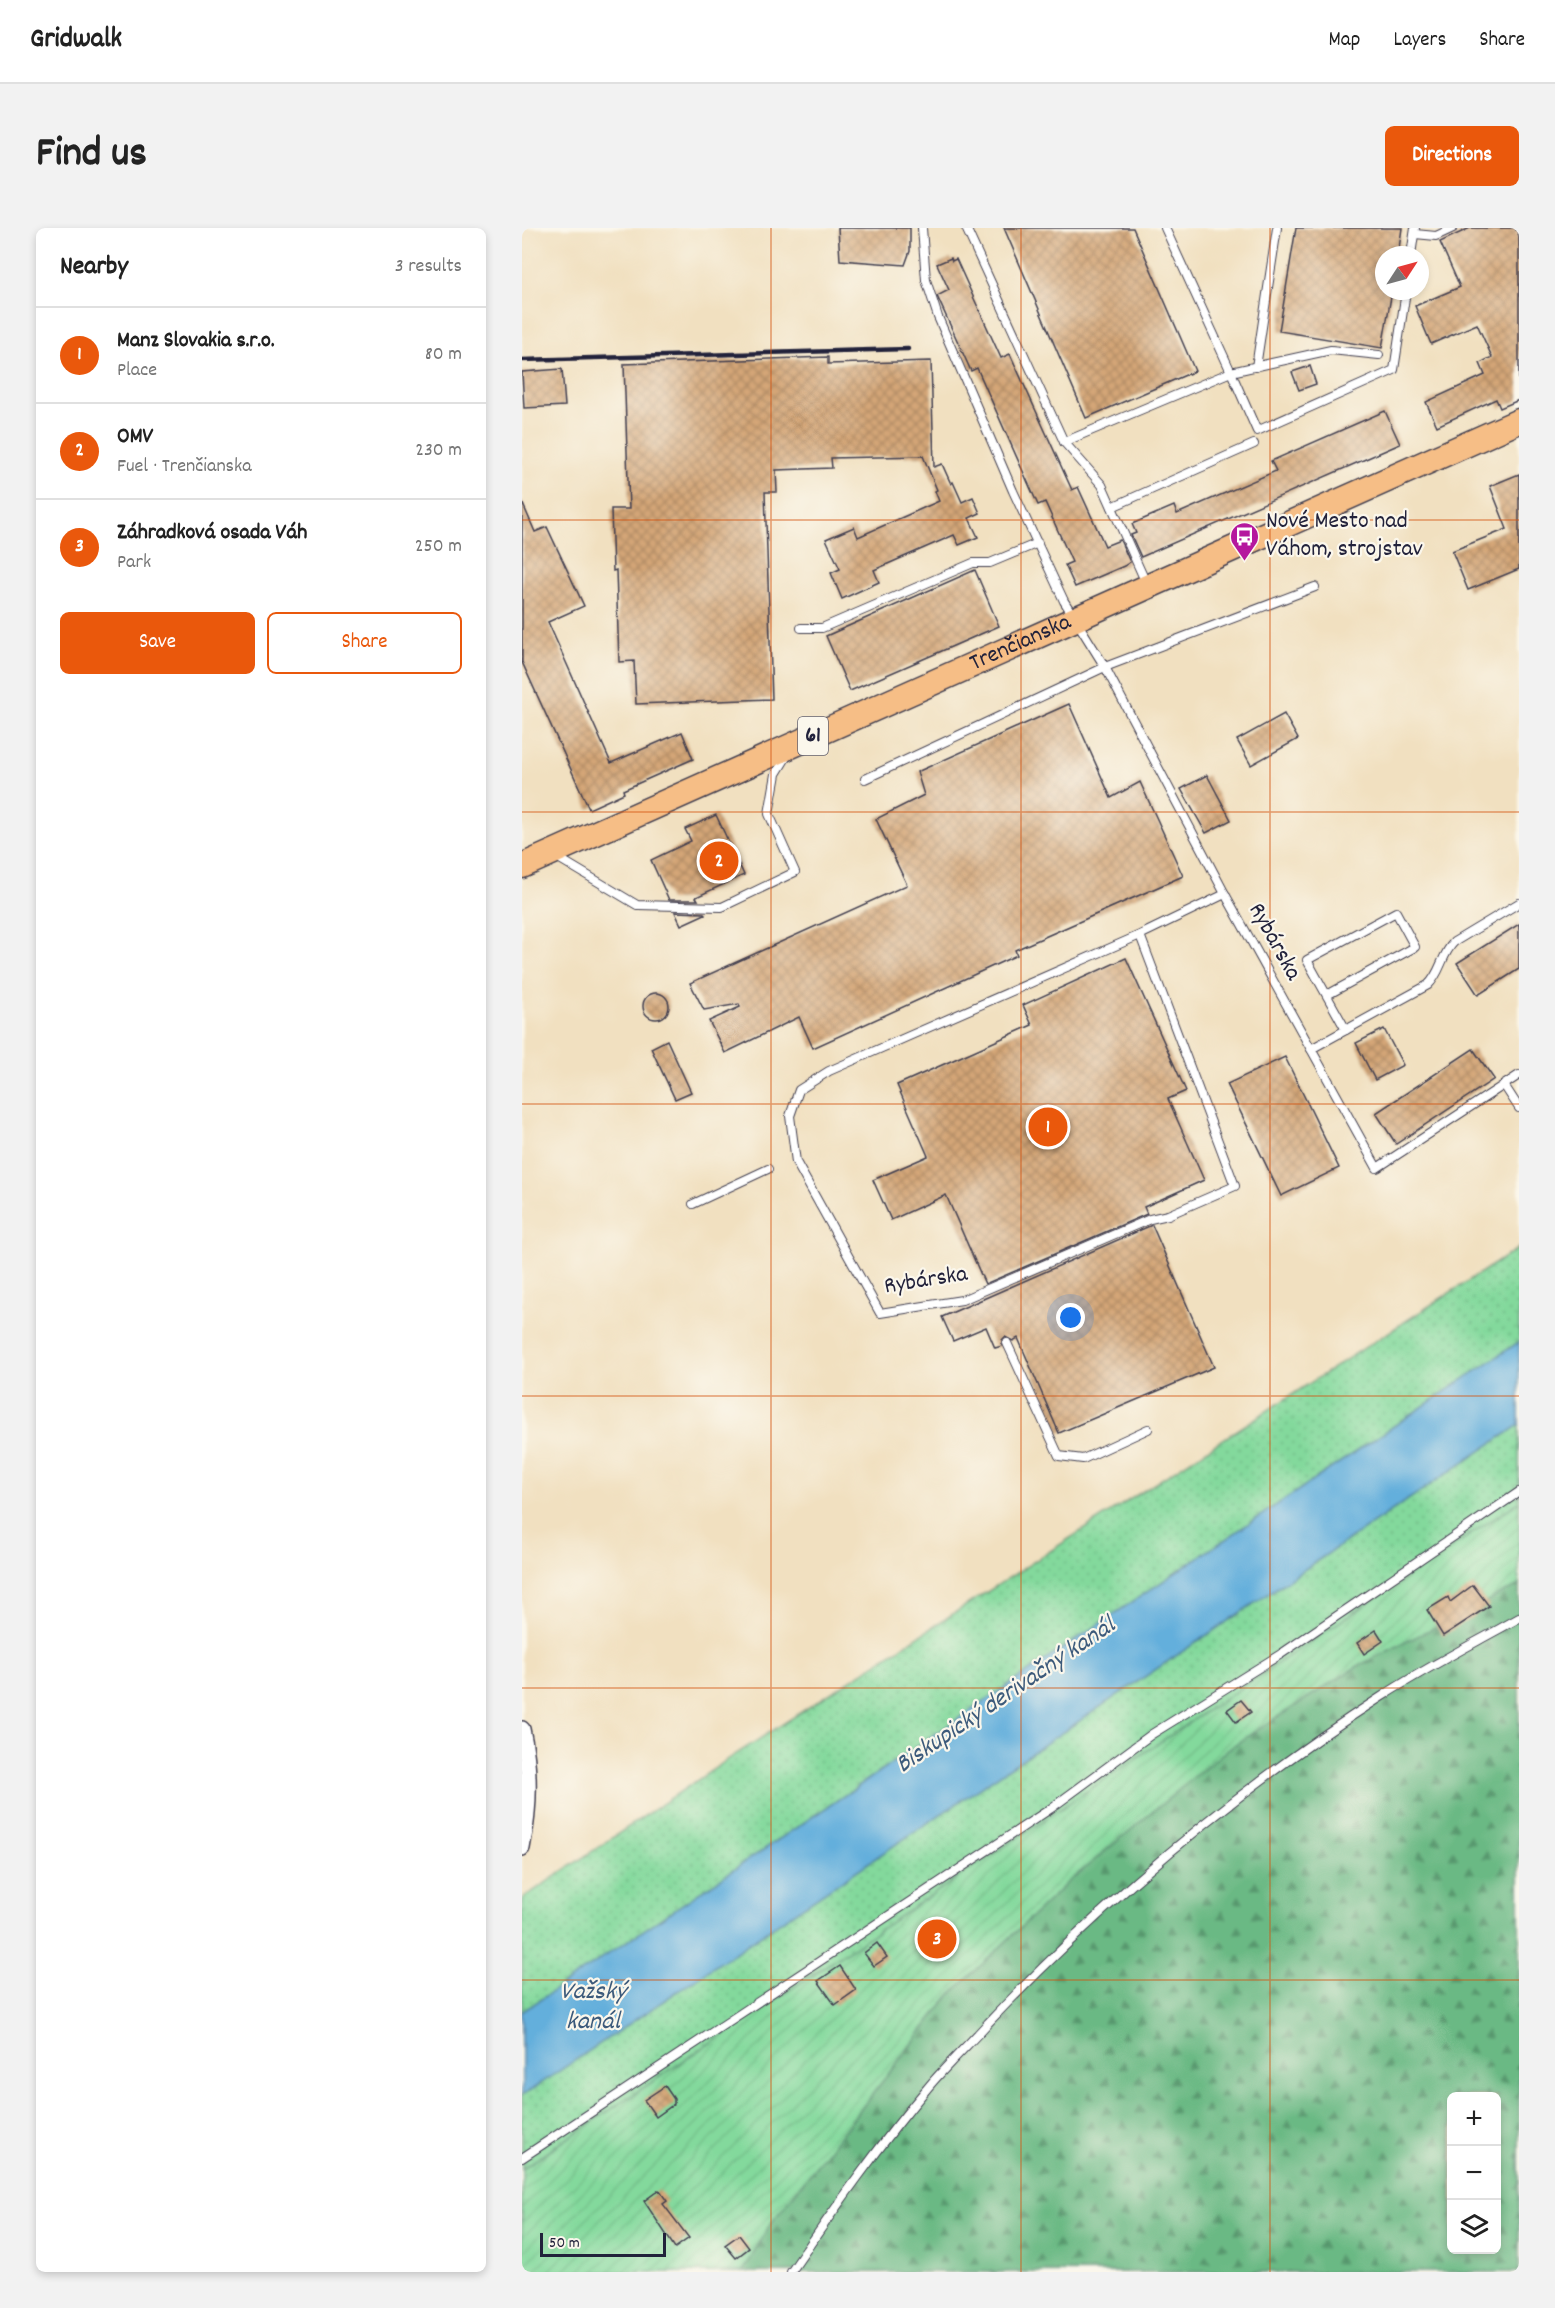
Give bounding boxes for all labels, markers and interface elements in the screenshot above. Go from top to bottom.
text: Gridwalk [30,21,122,61]
text: Map [1329,26,1360,56]
text: Layers [1393,26,1446,56]
text: Share [1479,26,1525,56]
text: Find us [36,126,147,186]
button: Directions [1385,126,1519,186]
north arrow [1375,246,1429,300]
text: Nearby [60,249,128,286]
text: 3 results [395,253,462,281]
text: Manz Slovakia s.r.o. [117,326,275,357]
text: 1 [77,341,82,369]
text: 80 m [425,341,462,369]
text: Place [117,357,157,385]
text: OMV [117,422,153,453]
text: 2 [75,437,84,465]
text: 230 m [415,437,462,465]
text: Fuel · Trenčianska [117,453,252,481]
place label: Nové Mesto nad Váhom, strojstav [1266,505,1423,567]
text: Záhradková osada Váh [117,518,307,549]
bus stop icon: Nové Mesto nad Váhom, strojstav [1229,520,1261,562]
text: 3 [75,533,84,561]
text: 250 m [415,533,462,561]
text: Park [117,549,151,577]
street label: Trenčianska [964,606,1077,681]
button: Save [60,612,255,674]
button: Share [267,612,462,674]
road number: 61 [798,717,828,755]
pin: 2 [700,838,738,884]
street label: Rybárska [1239,897,1310,988]
pin: 1 [1028,1104,1068,1150]
street label: Rybárska [882,1258,971,1304]
your location [1056,1303,1085,1332]
water label: Biskupický derivačný kanál [889,1607,1125,1784]
pin: 3 [918,1916,956,1962]
water label: Važský kanál [560,1974,630,2041]
map controls [1447,2092,1501,2254]
button: + [1447,2092,1501,2146]
button: − [1447,2146,1501,2200]
button: layers [1447,2200,1501,2254]
scale bar [540,2230,666,2258]
text: 50 m [549,2232,580,2255]

